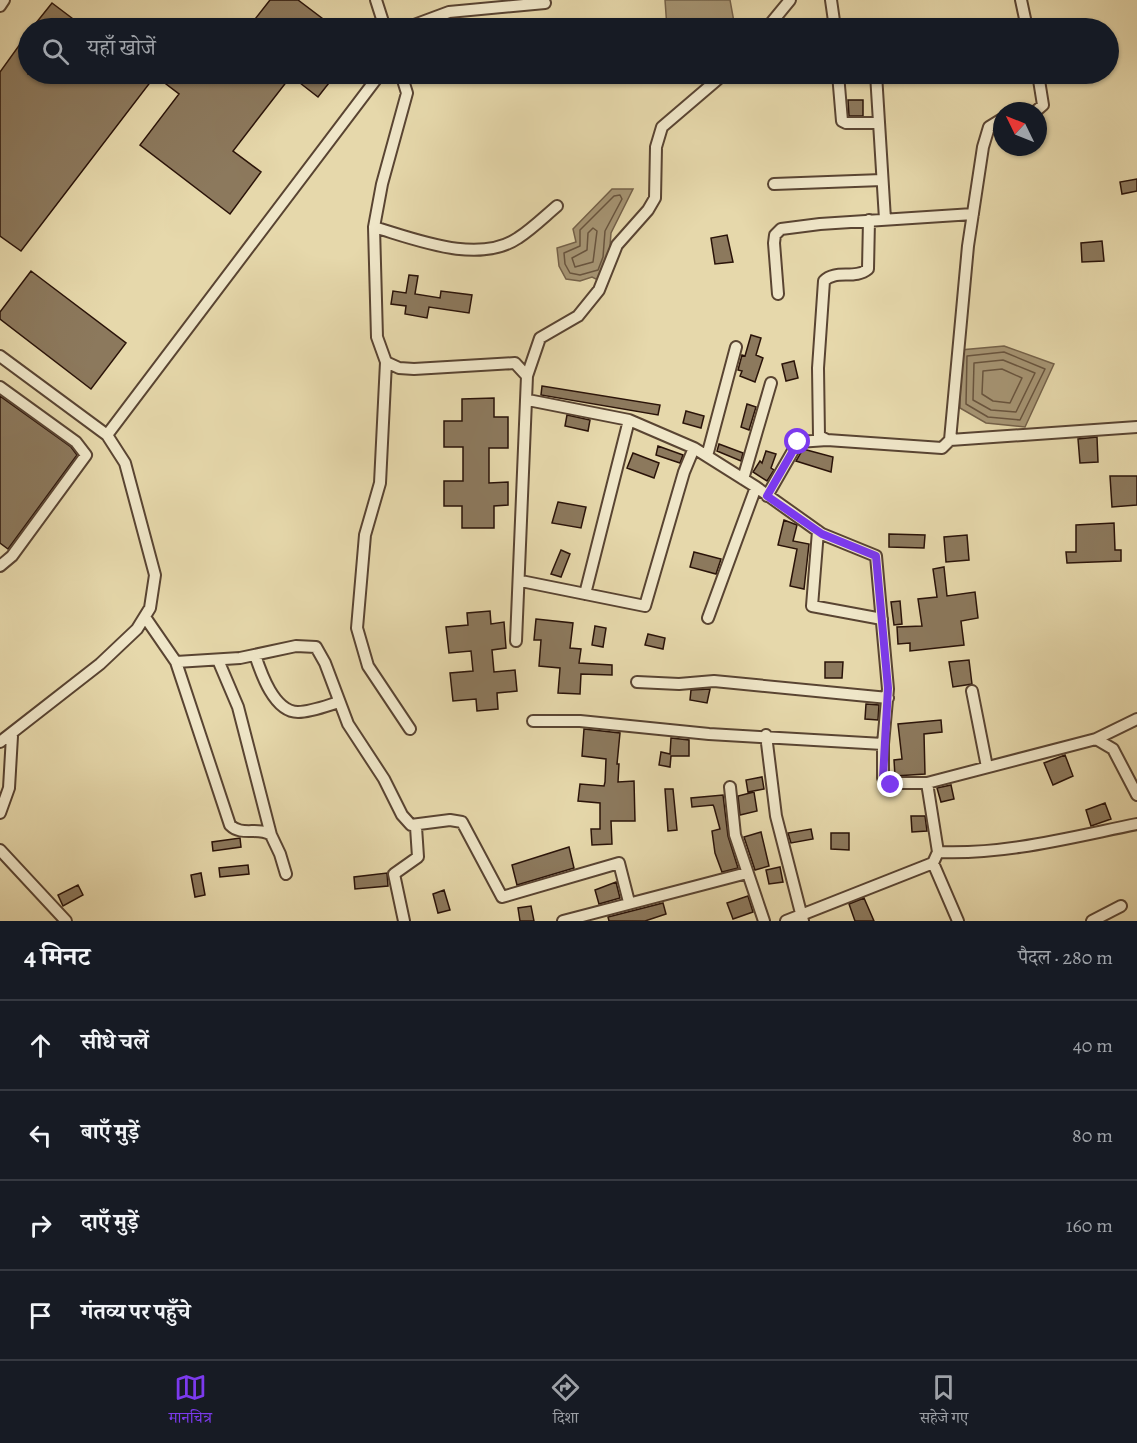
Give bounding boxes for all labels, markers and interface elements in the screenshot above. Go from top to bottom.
search box [18,18,1119,84]
text: यहाँ खोजें [87,33,156,63]
icon: search [39,35,72,68]
north arrow [993,102,1047,156]
route start [784,428,810,454]
route end [877,771,903,797]
text: 4 मिनट [24,939,90,974]
text: पैदल · 280 m [1018,944,1113,971]
text: सीधे चलें [81,1027,149,1057]
icon: ahead [24,1029,57,1062]
text: 40 m [1073,1032,1113,1059]
text: बाएँ मुड़ें [81,1117,139,1147]
icon: left [24,1119,57,1152]
text: 80 m [1072,1122,1113,1149]
text: दाएँ मुड़ें [81,1207,139,1237]
icon: right [24,1209,57,1242]
text: 160 m [1066,1212,1113,1239]
text: गंतव्य पर पहुँचे [81,1297,190,1327]
icon: arrive [24,1299,57,1332]
tab: मानचित्र [169,1371,212,1433]
tab: दिशा [549,1371,582,1433]
tab: सहेजे गए [920,1371,968,1433]

